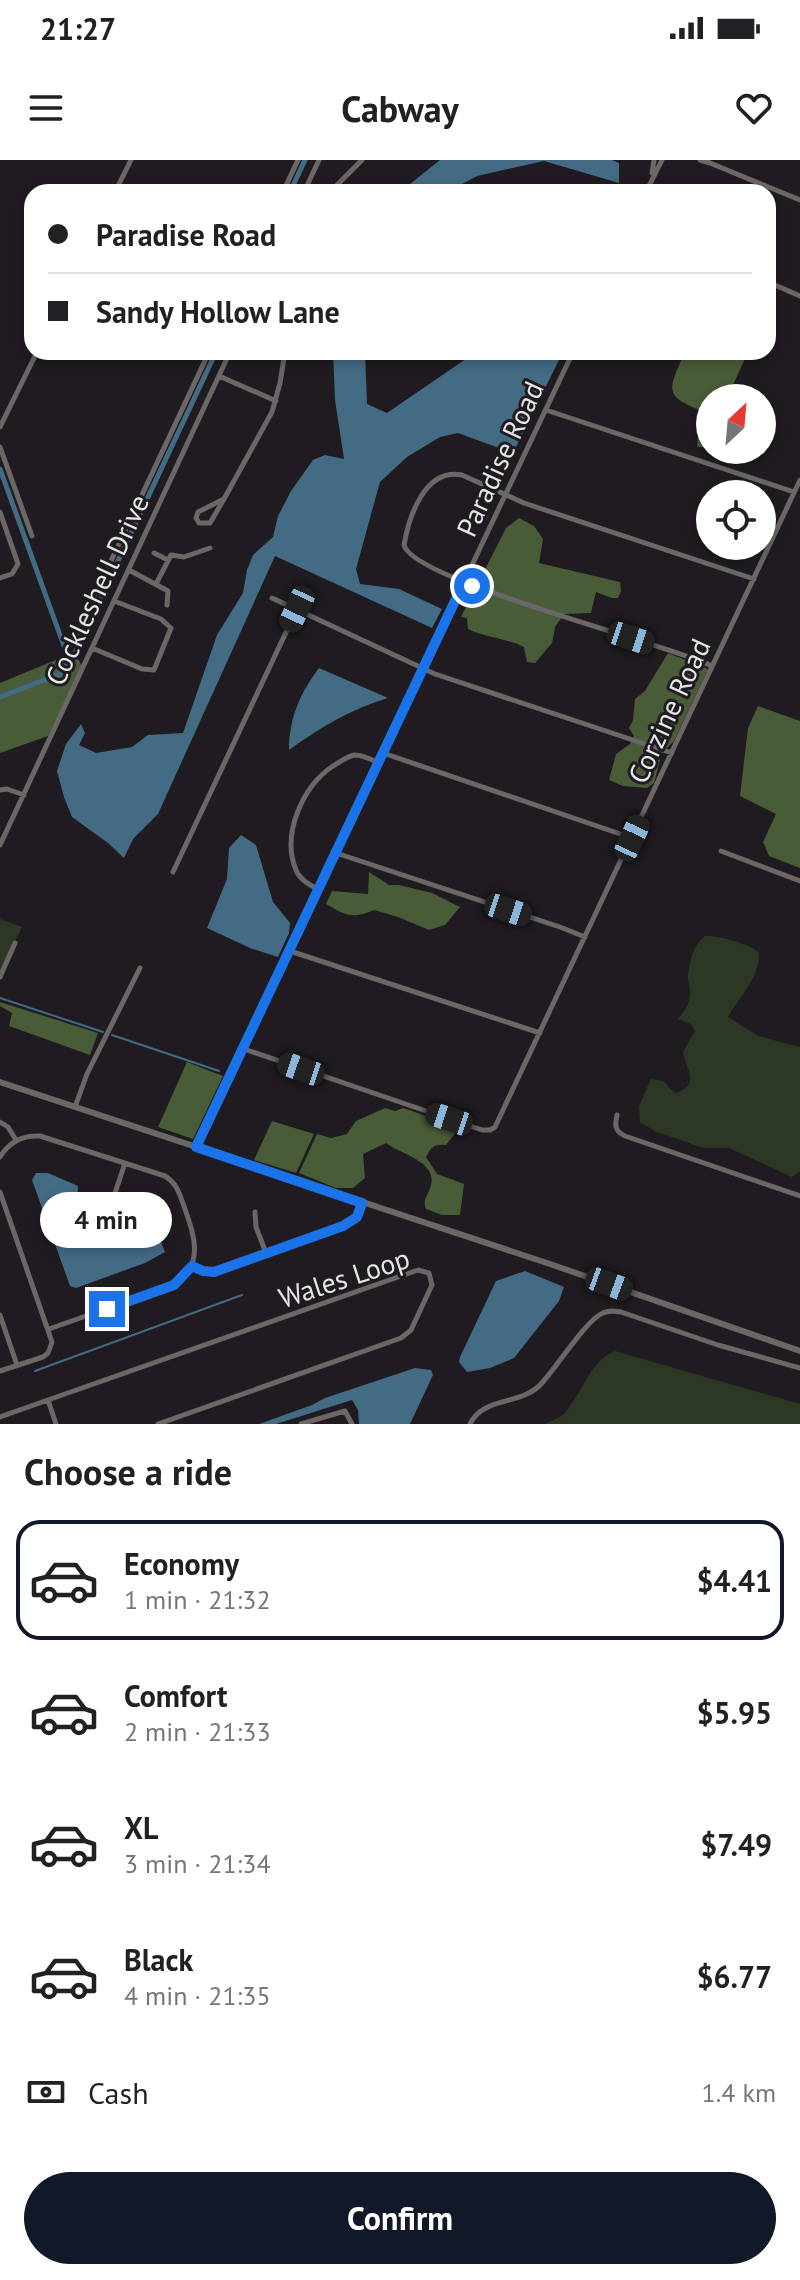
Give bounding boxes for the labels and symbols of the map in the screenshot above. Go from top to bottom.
street label: Paradise Road [447,375,552,542]
north arrow [696,384,776,464]
street label: Cockleshell Drive [36,488,157,691]
route start [454,568,490,604]
car [276,582,318,636]
car [604,619,658,657]
street label: Corzine Road [619,632,718,789]
car [611,811,653,865]
car [481,891,535,929]
car [274,1050,328,1088]
car [422,1100,476,1138]
callout: 4 min [41,1193,173,1249]
street label: Wales Loop [274,1239,414,1316]
car [582,1265,636,1303]
route end [89,1291,125,1327]

